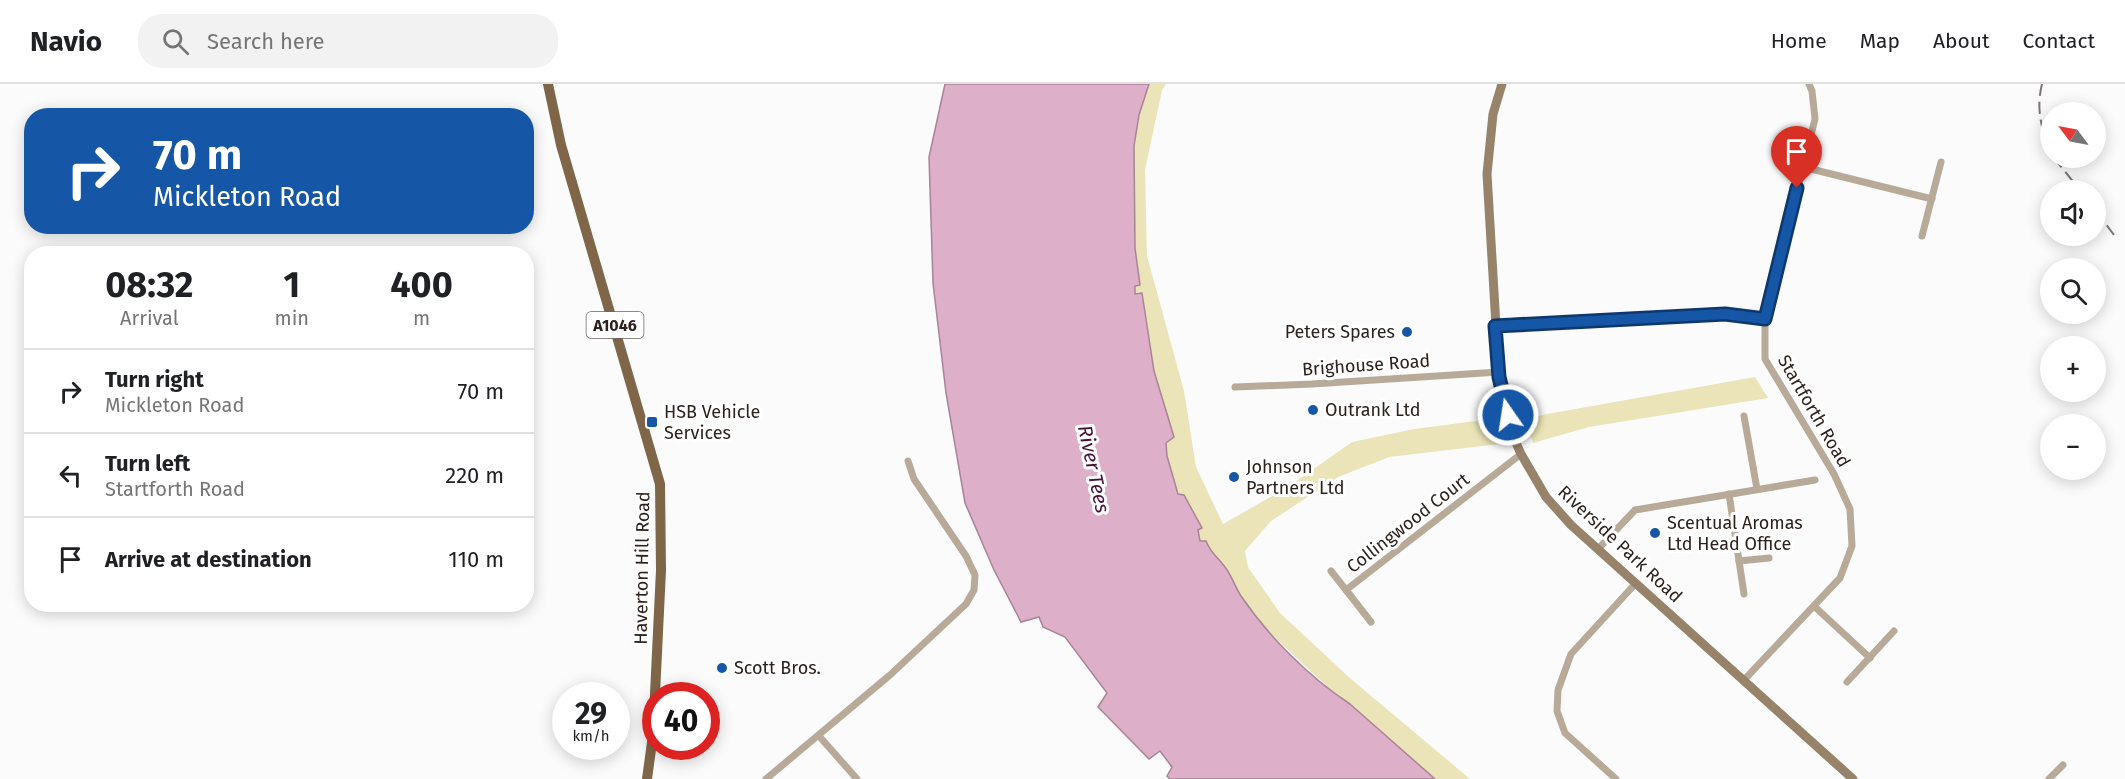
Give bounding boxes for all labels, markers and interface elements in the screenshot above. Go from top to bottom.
search box [138,14,558,68]
text: Navio [30,25,102,58]
icon: search [159,25,192,58]
text: Search here [207,28,325,55]
text: Home [1771,28,1827,54]
text: Map [1860,28,1900,54]
text: About [1933,28,1990,54]
text: Contact [2023,28,2095,54]
north arrow [2040,102,2106,168]
map controls [2040,102,2106,480]
pin [1771,126,1822,188]
text: 70 m [153,130,242,180]
icon: right [54,132,132,210]
icon: arrive [1780,135,1813,168]
button: sound [2040,180,2106,246]
text: Mickleton Road [153,181,341,213]
button: search [2040,258,2106,324]
text: 08:32 [105,263,193,307]
text: 1 [283,263,300,307]
text: 400 [390,263,453,307]
text: Arrival [120,306,179,330]
text: min [275,306,309,330]
text: m [413,306,430,330]
road number: A1046 [586,312,644,338]
place label: Peters Spares [1285,321,1395,343]
marker: Peters Spares [1400,325,1414,339]
button: + [2040,336,2106,402]
street label: Brighouse Road [1301,350,1431,380]
street label: Startforth Road [1773,351,1855,471]
text: Turn right [105,366,204,393]
icon: right [54,375,87,408]
text: 70 m [458,378,504,405]
position arrow [1476,383,1540,447]
text: Mickleton Road [105,393,244,417]
place label: Outrank Ltd [1325,399,1421,421]
place label: HSB Vehicle Services [664,401,760,444]
marker: Outrank Ltd [1306,403,1320,417]
button: − [2040,414,2106,480]
marker: HSB Vehicle Services [645,415,659,429]
water label: River Tees [1073,423,1115,515]
text: Turn left [105,450,190,477]
place label: Johnson Partners Ltd [1246,456,1344,499]
icon: left [54,459,87,492]
text: 220 m [445,462,504,489]
street label: Collingwood Court [1342,468,1474,578]
marker: Johnson Partners Ltd [1227,470,1241,484]
text: Startforth Road [105,477,245,501]
street label: Riverside Park Road [1553,481,1687,607]
street label: Haverton Hill Road [630,491,654,645]
place label: Scentual Aromas Ltd Head Office [1667,512,1803,555]
marker: Scentual Aromas Ltd Head Office [1648,526,1662,540]
icon: arrive [54,543,87,576]
text: Arrive at destination [105,546,312,573]
text: 110 m [448,546,504,573]
place label: Scott Bros. [734,657,821,679]
marker: Scott Bros. [715,661,729,675]
speed limit sign: 40 [642,682,720,760]
text: 29 [575,696,607,732]
text: km/h [572,727,610,745]

